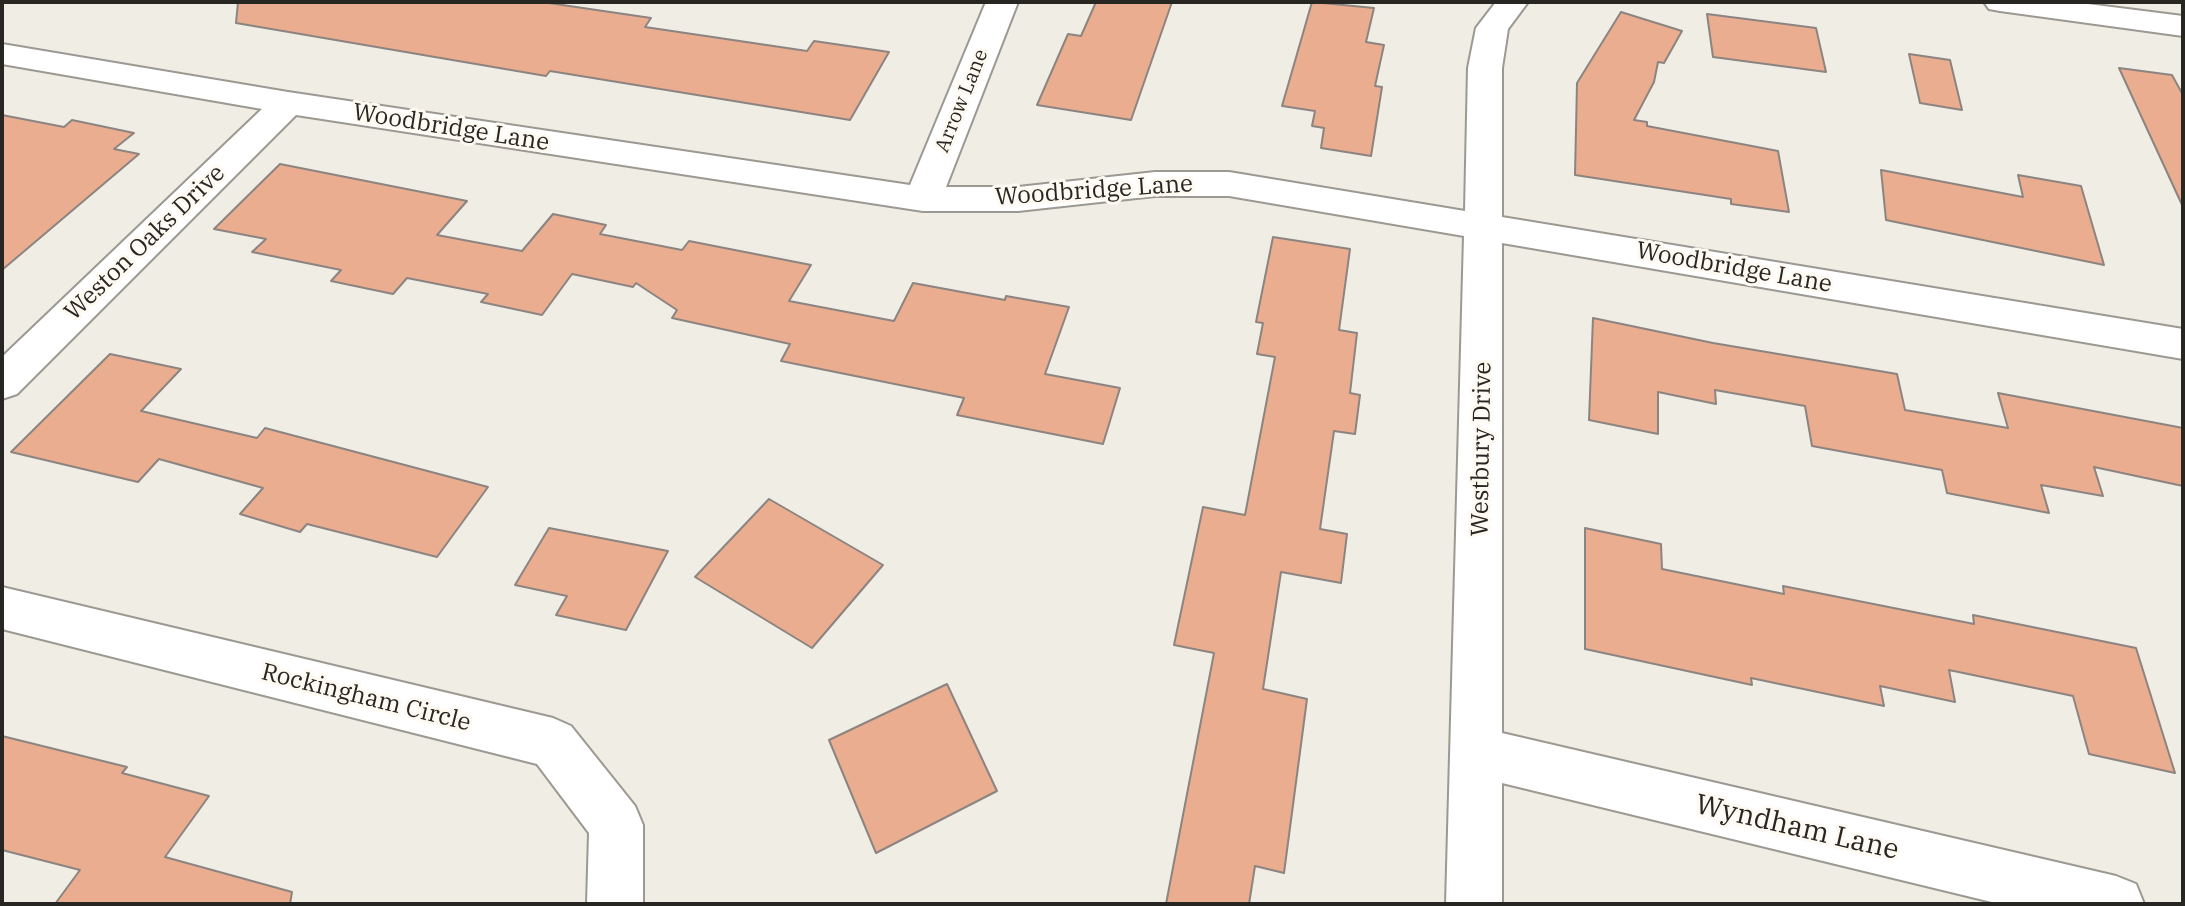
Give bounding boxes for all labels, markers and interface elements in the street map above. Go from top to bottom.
street label: Arrow Lane [930,46,994,156]
street label: Woodbridge Lane [351,98,551,158]
street label: Weston Oaks Drive [59,159,231,327]
street label: Woodbridge Lane [994,170,1194,212]
street label: Woodbridge Lane [1634,237,1834,299]
street label: Westbury Drive [1466,361,1498,537]
street label: Rockingham Circle [258,658,474,738]
street label: Wyndham Lane [1692,788,1902,868]

